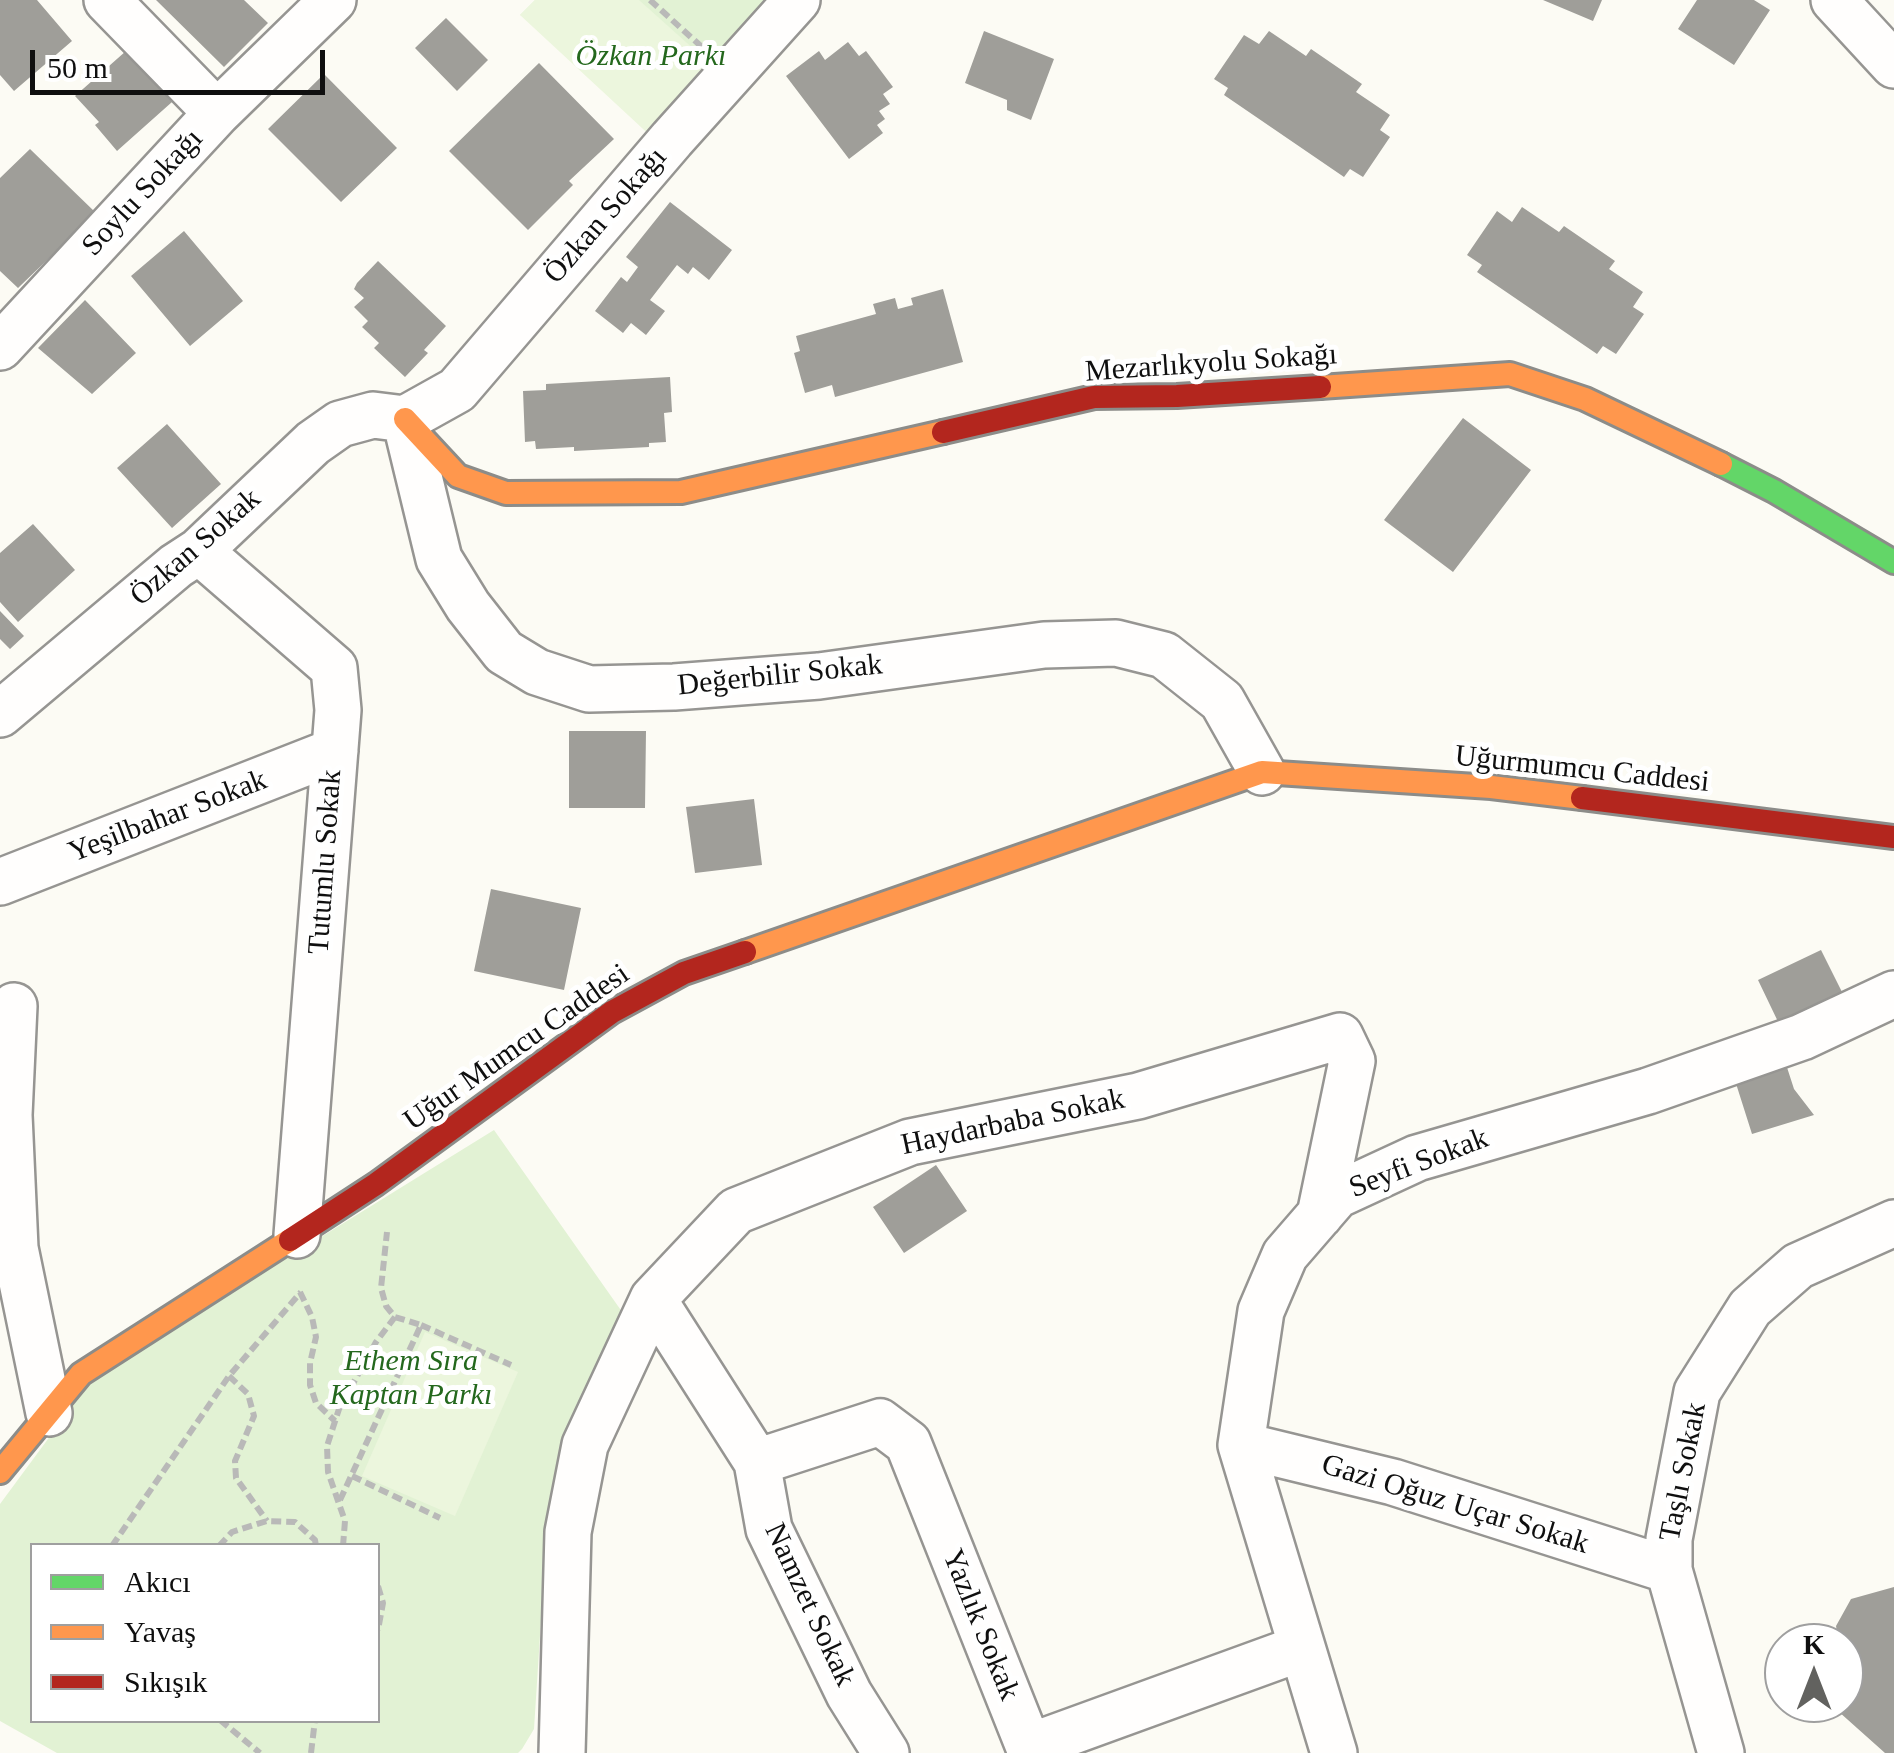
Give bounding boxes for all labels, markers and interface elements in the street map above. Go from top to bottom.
scale bar [35,30,330,92]
park label: Özkan Parkı [576,39,726,75]
text: 50 m [47,51,108,84]
street label: Soylu Sokağı [75,122,211,264]
street label: Özkan Sokağı [537,140,675,292]
street label: Mezarlıkyolu Sokağı [1084,337,1338,391]
street label: Özkan Sokak [124,482,268,614]
street label: Değerbilir Sokak [676,647,884,705]
street label: Uğurmumcu Caddesi [1453,739,1711,801]
street label: Yeşilbahar Sokak [64,763,272,871]
street label: Tutumlu Sokak [302,769,350,955]
street label: Uğur Mumcu Caddesi [397,957,637,1139]
street label: Haydarbaba Sokak [898,1082,1128,1164]
street label: Seyfi Sokak [1344,1121,1494,1207]
park label: Ethem Sıra Kaptan Parkı [330,1344,492,1414]
street label: Taşlı Sokak [1653,1400,1715,1544]
street label: Gazi Oğuz Uçar Sokak [1317,1447,1593,1563]
street label: Namzet Sokak [756,1518,862,1692]
legend [30,1543,380,1723]
street label: Yazlık Sokak [933,1544,1027,1706]
text: Akıcı [124,1565,191,1598]
text: Yavaş [124,1615,196,1648]
north arrow [1764,1623,1864,1723]
text: K [1803,1629,1825,1660]
text: Sıkışık [124,1665,207,1698]

